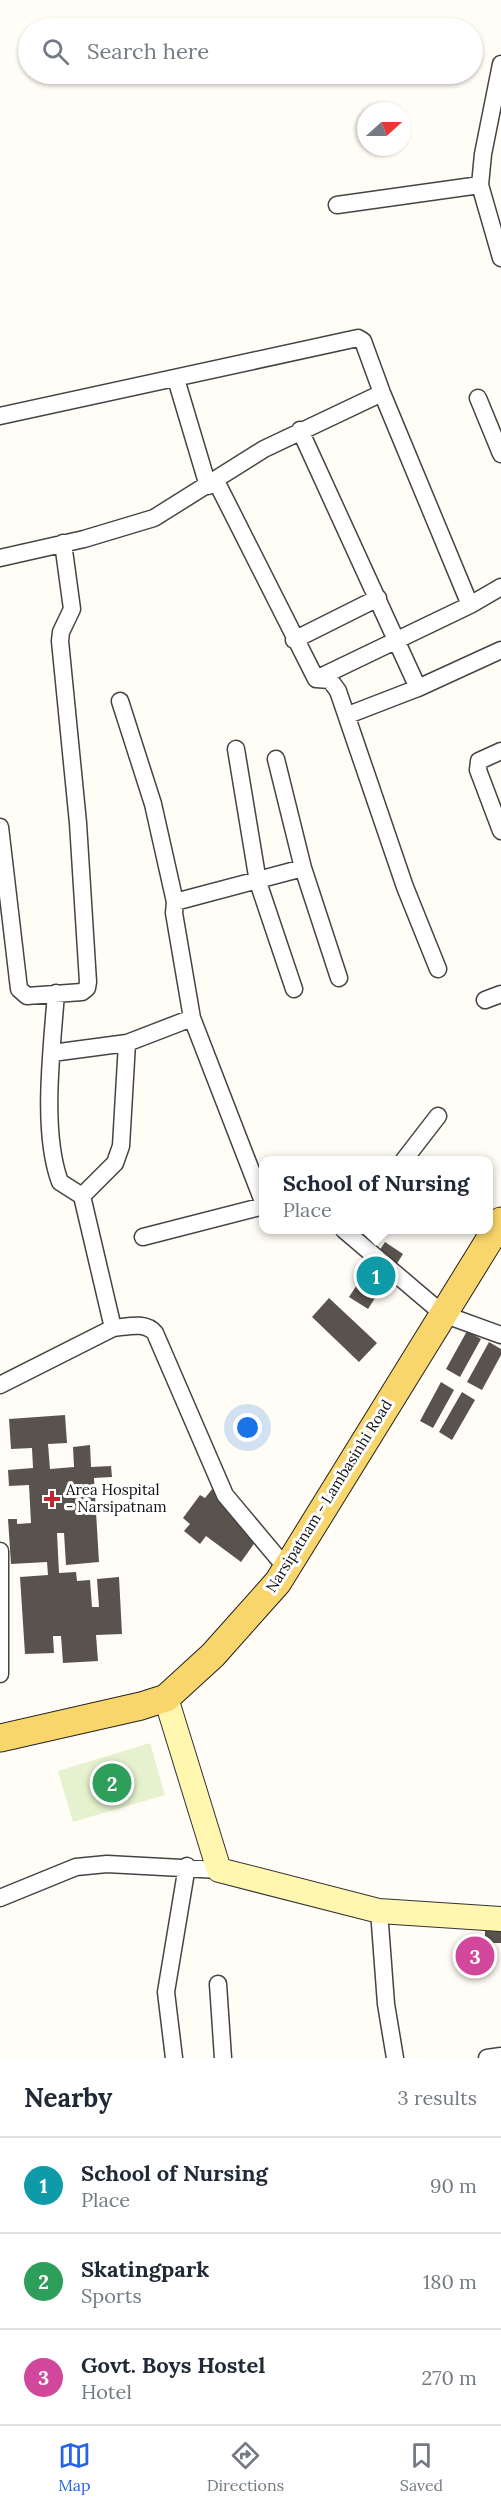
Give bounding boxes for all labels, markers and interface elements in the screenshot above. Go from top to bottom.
search box [18,18,483,84]
icon: search [39,35,72,68]
text: Search here [87,37,209,65]
north arrow [357,102,411,156]
popup [259,1156,493,1234]
text: School of Nursing [283,1169,469,1197]
text: Place [283,1197,332,1222]
pin: 1 [356,1254,395,1298]
street label: Narsipatnam - Lambasinhi Road [261,1396,396,1596]
your location [233,1413,262,1442]
place label: Area Hospital - Narsipatnam [65,1480,167,1516]
marker: Area Hospital - Narsipatnam [43,1490,61,1508]
pin: 2 [92,1760,132,1806]
pin: 3 [456,1934,494,1978]
text: Nearby [24,2081,112,2114]
text: 3 results [398,2085,477,2110]
text: School of Nursing [81,2159,268,2187]
text: 1 [39,2173,48,2198]
text: 90 m [430,2173,477,2198]
text: Place [81,2187,130,2212]
text: Skatingpark [81,2255,209,2283]
text: 2 [38,2269,49,2294]
text: 180 m [423,2269,477,2294]
text: Sports [81,2283,142,2308]
text: Govt. Boys Hostel [81,2351,265,2379]
text: 3 [38,2365,49,2390]
text: 270 m [421,2365,477,2390]
text: Hotel [81,2379,132,2404]
tab: Map [58,2439,91,2495]
tab: Directions [207,2439,284,2495]
tab: Saved [400,2439,443,2495]

